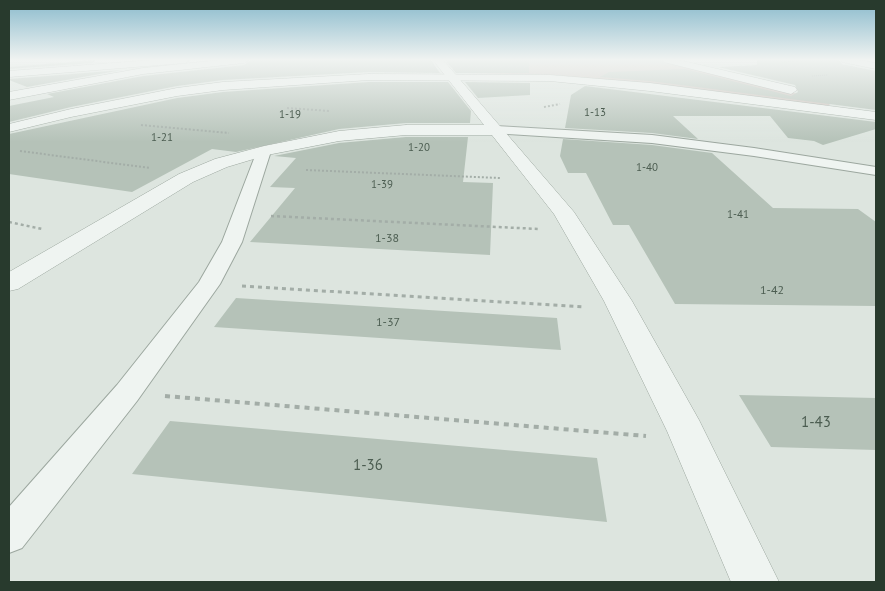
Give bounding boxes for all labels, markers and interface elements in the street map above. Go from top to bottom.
house number: 1-13 [584,106,606,120]
house number: 1-19 [279,108,301,122]
house number: 1-21 [151,131,173,145]
house number: 1-20 [408,141,430,155]
house number: 1-40 [636,161,658,175]
house number: 1-39 [371,178,393,192]
house number: 1-41 [727,208,749,222]
house number: 1-38 [375,232,399,246]
house number: 1-42 [760,284,784,298]
house number: 1-37 [376,316,400,330]
house number: 1-43 [801,414,831,432]
house number: 1-36 [353,457,383,475]

